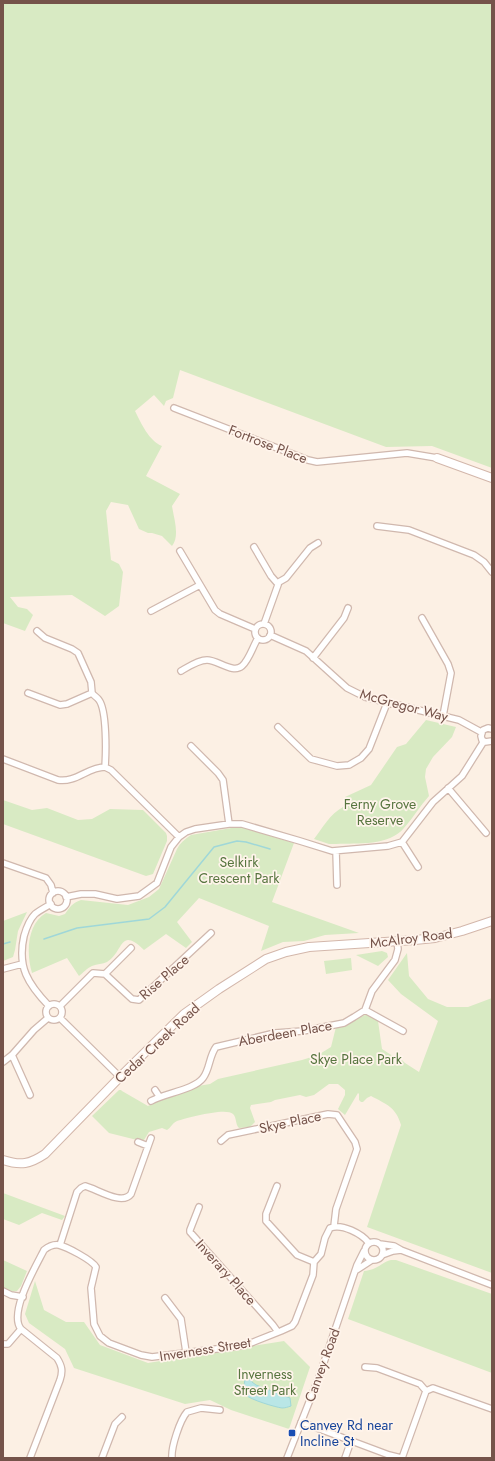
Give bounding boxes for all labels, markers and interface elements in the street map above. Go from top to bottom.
street label: Fortrose Place [226,420,310,468]
street label: McGregor Way [358,684,451,727]
park label: Ferny Grove Reserve [344,794,416,830]
park label: Selkirk Crescent Park [199,852,280,888]
street label: McAlroy Road [369,923,453,953]
street label: Rise Place [135,950,193,1004]
street label: Cedar Creek Road [110,998,204,1088]
street label: Aberdeen Place [237,1015,333,1051]
park label: Skye Place Park [310,1049,403,1069]
street label: Skye Place [257,1106,323,1138]
street label: Inverary Place [191,1235,261,1309]
street label: Canvey Road [299,1325,345,1405]
street label: Inverness Street [158,1332,253,1366]
park label: Inverness Street Park [234,1364,297,1400]
place label: Canvey Rd near Incline St [300,1415,393,1451]
marker: Canvey Rd near Incline St [287,1428,297,1438]

